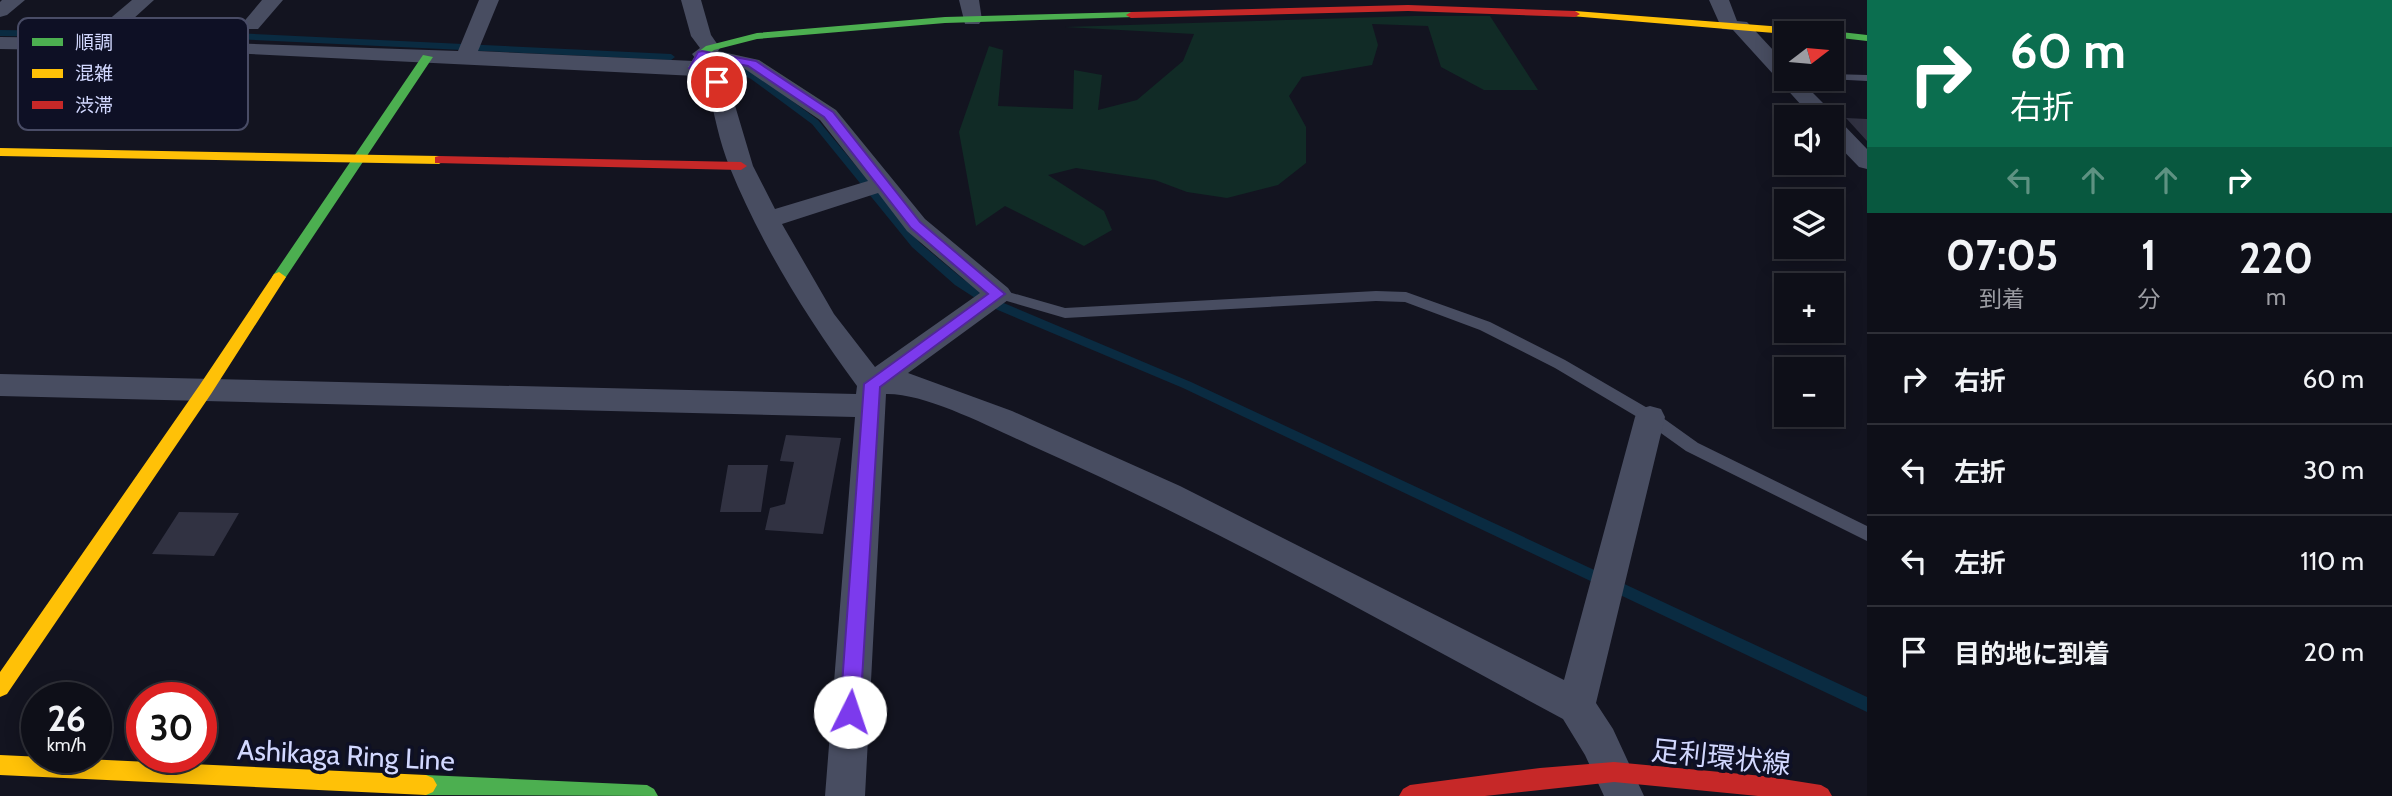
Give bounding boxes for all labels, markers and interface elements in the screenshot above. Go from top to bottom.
legend [18,18,248,130]
north arrow [1774,21,1844,91]
map controls [1774,21,1844,427]
text: 60 m [2010,21,2126,80]
icon: right [1895,28,1986,119]
text: 順調 [75,31,113,54]
pin [687,52,747,112]
text: 混雑 [75,62,113,85]
icon: arrive [698,63,736,101]
text: 右折 [2010,87,2074,126]
text: 渋滞 [75,94,113,117]
button: sound [1774,105,1844,175]
icon: left [2001,161,2039,199]
icon: ahead [2074,161,2112,199]
icon: ahead [2147,161,2185,199]
icon: right [2220,161,2258,199]
button: layers [1774,189,1844,259]
text: 07:05 [1946,229,2058,281]
text: 1 [2141,229,2156,281]
text: 220 [2239,232,2313,284]
button: + [1774,273,1844,343]
text: m [2266,283,2286,311]
text: 到着 [1979,285,2025,313]
text: 分 [2137,285,2160,313]
button: − [1774,357,1844,427]
icon: right [1895,360,1933,398]
text: 60 m [2302,363,2364,395]
text: 右折 [1954,365,2006,397]
icon: left [1895,451,1933,489]
text: 30 m [2303,454,2364,486]
text: 左折 [1954,456,2006,488]
icon: left [1895,542,1933,580]
text: 110 m [2300,545,2364,577]
text: 左折 [1954,547,2006,579]
icon: arrive [1895,633,1933,671]
text: 20 m [2304,636,2364,668]
text: 目的地に到着 [1954,638,2110,670]
position arrow [813,675,887,749]
speed limit sign: 30 [126,682,217,773]
text: 26 [47,697,86,740]
street label: Ashikaga Ring Line [236,732,456,778]
street label: 足利環状線 [1650,733,1792,781]
text: km/h [47,734,86,756]

